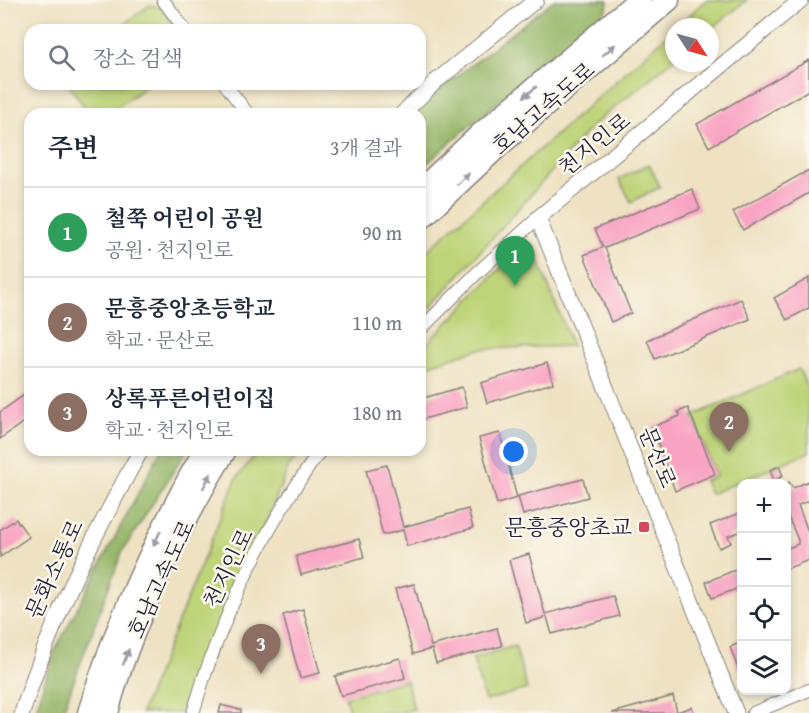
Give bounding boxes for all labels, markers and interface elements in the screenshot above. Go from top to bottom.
north arrow [665,18,719,72]
search box [24,24,426,90]
icon: search [45,41,78,74]
text: 장소 검색 [93,42,183,74]
one-way arrow [601,44,616,57]
street label: 호남고속도로 [484,54,602,162]
one-way arrow [523,85,538,98]
street label: 천지인로 [551,105,637,183]
text: 주변 [48,128,98,167]
text: 3개 결과 [330,133,402,162]
one-way arrow [455,173,470,186]
text: 철쭉 어린이 공원 [105,202,263,234]
text: 1 [62,218,73,247]
text: 90 m [362,218,402,247]
text: 공원 · 천지인로 [105,235,233,264]
pin: 1 [496,236,534,286]
text: 문흥중앙초등학교 [105,292,275,324]
text: 2 [62,308,73,337]
text: 110 m [352,308,402,337]
text: 학교 · 문산로 [105,325,214,354]
text: 상록푸른어린이집 [105,382,275,414]
text: 3 [62,398,73,427]
text: 180 m [352,398,402,427]
pin: 2 [710,402,748,452]
text: 학교 · 천지인로 [105,415,233,444]
street label: 문산로 [631,421,685,493]
your location [499,437,528,466]
one-way arrow [203,472,212,489]
map controls [737,479,791,695]
button: + [737,479,791,533]
place label: 문흥중앙초교 [504,511,632,543]
street label: 문화소통로 [17,514,91,624]
street label: 호남고속도로 [120,514,202,644]
marker: 문흥중앙초교 [637,520,651,534]
street label: 천지인로 [195,523,261,613]
one-way arrow [152,530,162,547]
button: − [737,533,791,587]
button: locate [737,587,791,641]
pin: 3 [242,624,280,674]
button: layers [737,641,791,695]
one-way arrow [121,648,131,666]

